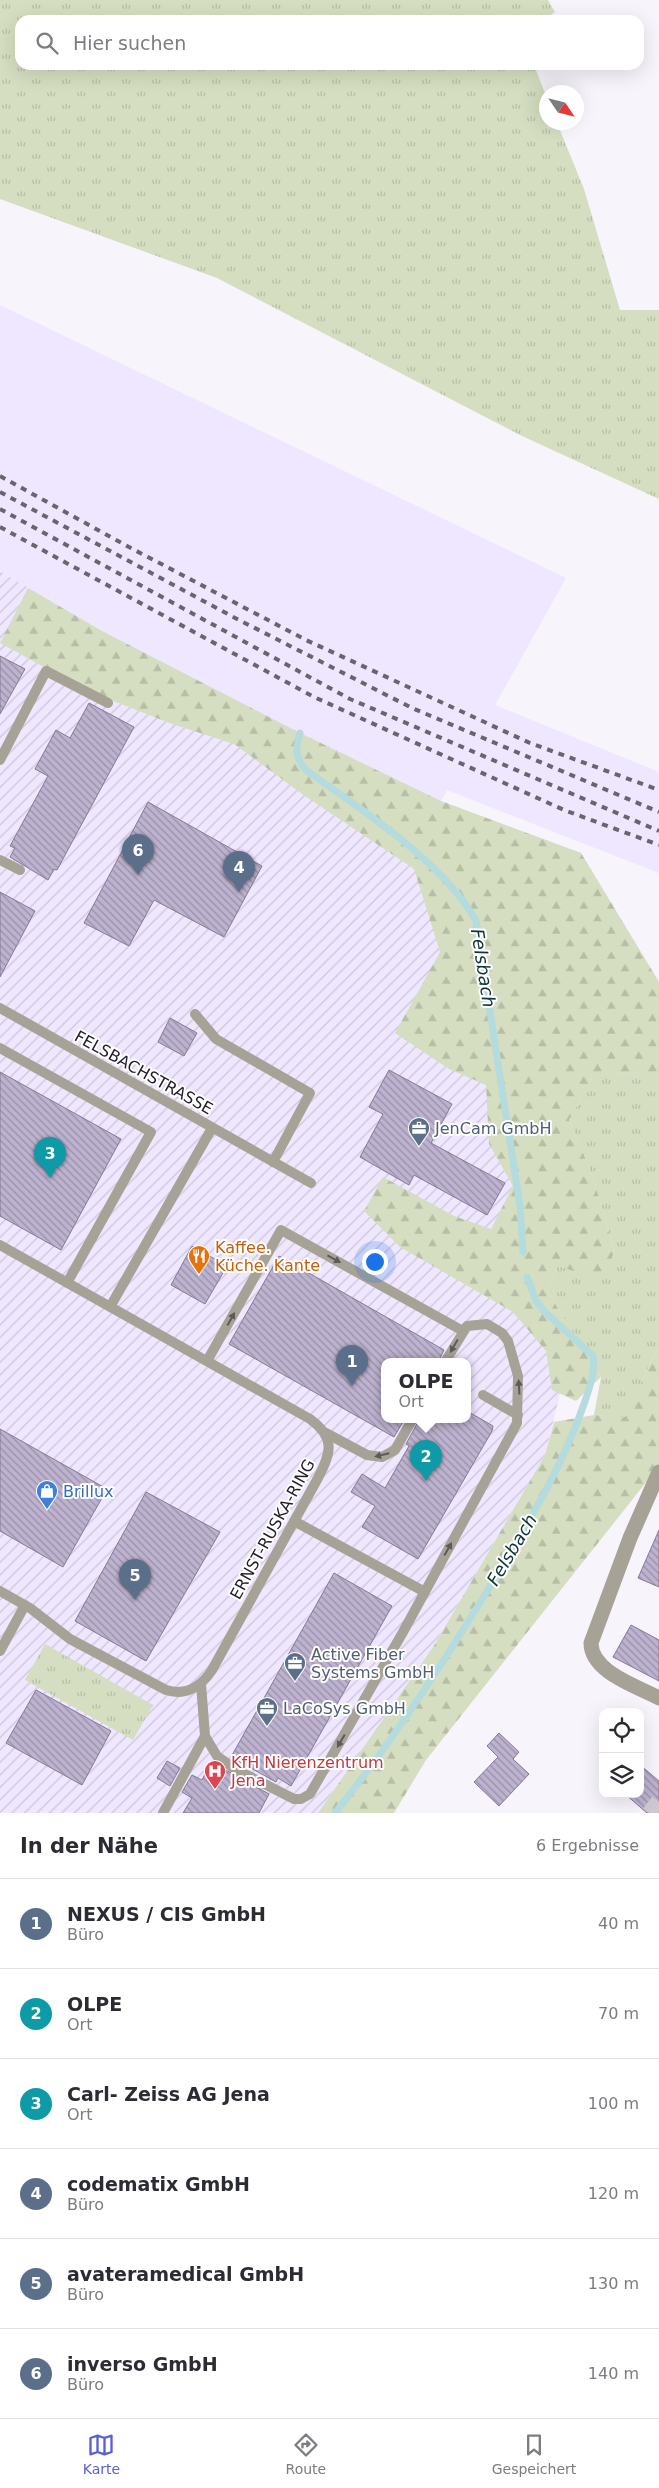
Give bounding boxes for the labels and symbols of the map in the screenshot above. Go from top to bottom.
north arrow [539,85,584,130]
pin: 6 [122,834,154,875]
pin: 4 [223,851,255,892]
water label: Felsbach [467,927,500,1009]
street label: FELSBACHSTRASSE [71,1027,216,1118]
office icon: JenCam GmbH [407,1116,431,1147]
place label: JenCam GmbH [434,1119,552,1138]
pin: 3 [34,1137,66,1178]
place label: Kaffee. Küche. Kante [215,1238,320,1275]
restaurant icon: Kaffee. Küche. Kante [187,1244,211,1275]
your location [362,1249,388,1275]
one-way arrow [326,1255,341,1263]
one-way arrow [226,1312,235,1325]
one-way arrow [449,1340,458,1353]
pin: 1 [336,1345,368,1386]
one-way arrow [514,1379,522,1395]
pin: 2 [410,1440,442,1481]
one-way arrow [374,1452,390,1460]
street label: ERNST-RUSKA-RING [226,1456,319,1603]
shop icon: Brillux [35,1479,59,1510]
place label: Brillux [63,1482,114,1501]
water label: Felsbach [482,1510,541,1589]
one-way arrow [444,1542,452,1556]
pin: 5 [119,1559,151,1600]
place label: Active Fiber Systems GmbH [311,1645,434,1682]
office icon: Active Fiber Systems GmbH [283,1651,307,1682]
office icon: LaCoSys GmbH [255,1696,279,1727]
place label: LaCoSys GmbH [283,1699,406,1718]
one-way arrow [337,1734,345,1749]
place label: KfH Nierenzentrum Jena [230,1753,384,1790]
hospital icon: KfH Nierenzentrum Jena [203,1759,227,1790]

